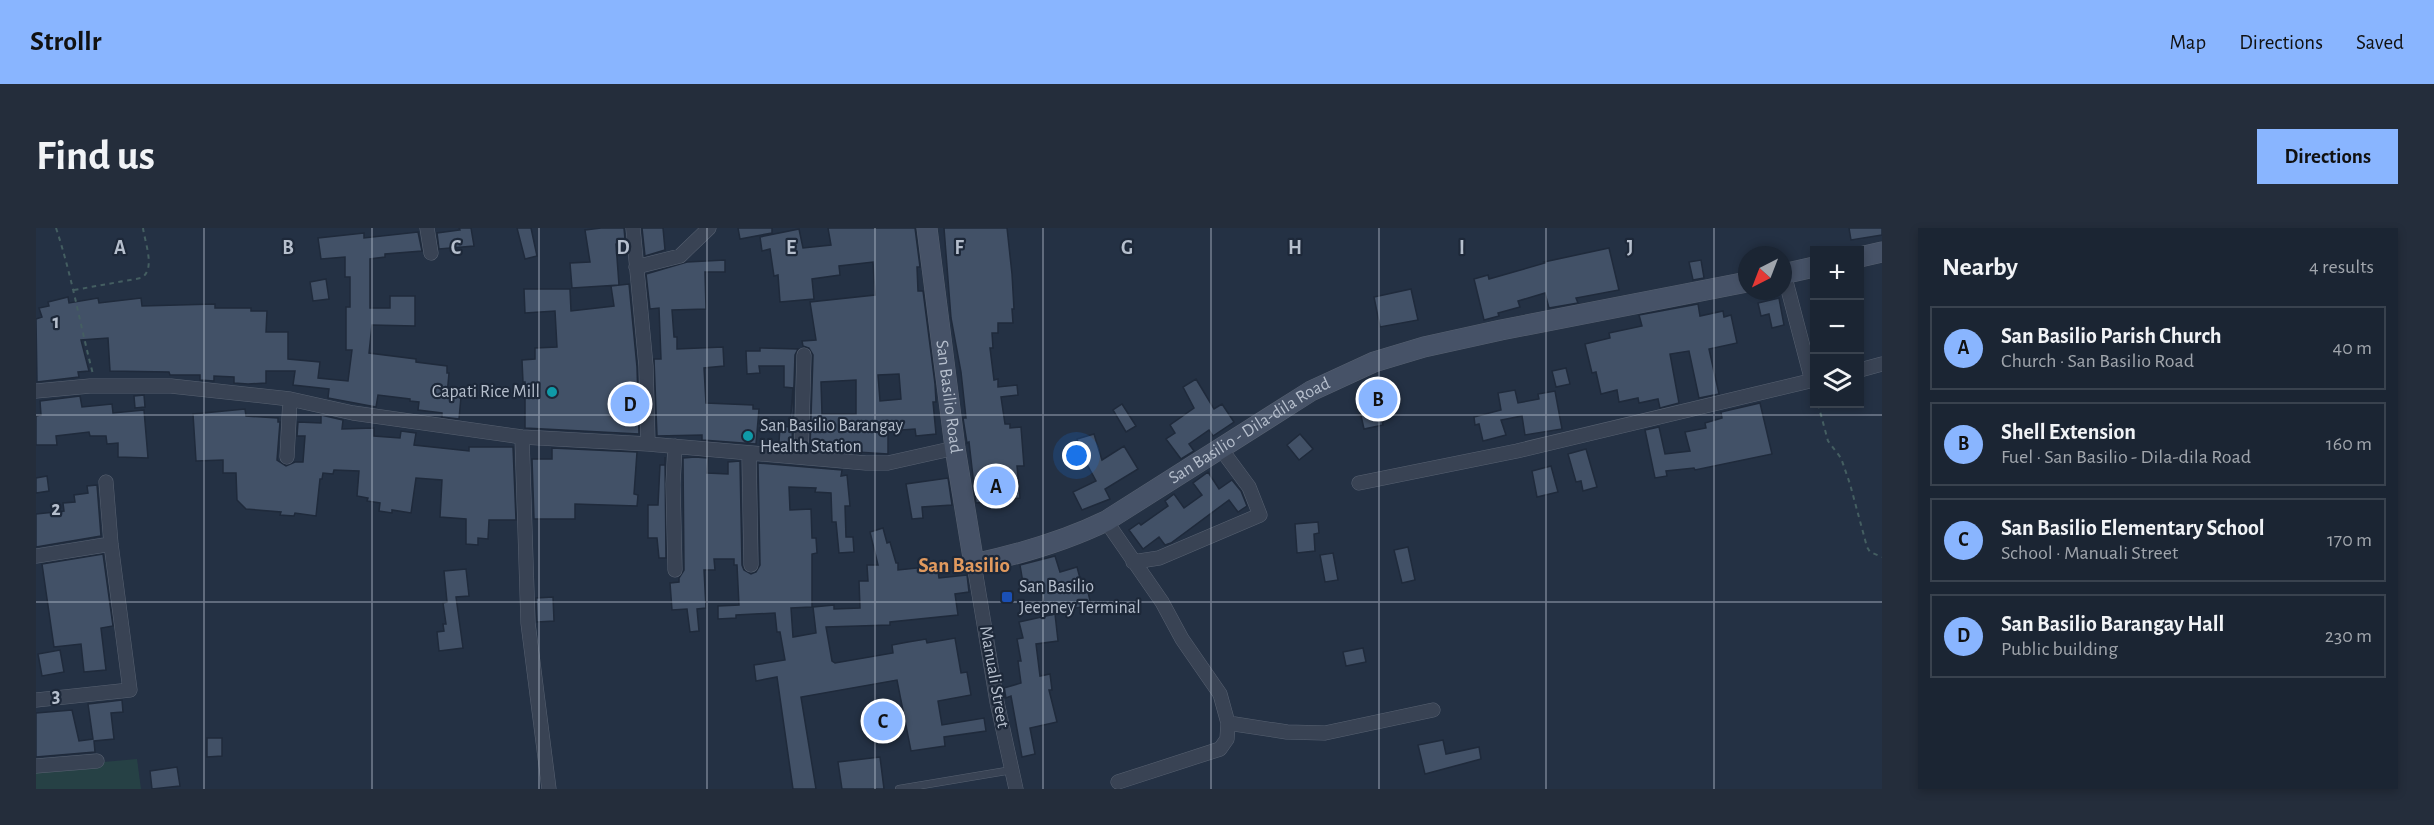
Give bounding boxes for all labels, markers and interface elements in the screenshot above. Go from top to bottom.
text: Strollr [30,28,101,56]
text: Map [2170,32,2206,53]
text: Directions [2239,32,2323,53]
text: Saved [2356,32,2404,53]
button: Directions [2257,129,2398,184]
text: Find us [36,135,155,177]
text: A [114,238,126,258]
text: B [282,238,294,258]
text: C [451,238,462,258]
text: D [616,238,630,258]
text: E [786,238,796,258]
text: F [954,238,964,258]
text: G [1121,238,1133,258]
text: H [1288,238,1302,258]
text: I [1459,238,1465,258]
text: J [1627,238,1633,258]
north arrow [1738,246,1792,300]
map controls [1810,246,1864,408]
button: + [1810,246,1864,300]
text: Nearby [1942,254,2018,280]
text: 4 results [2309,257,2374,277]
button: − [1810,300,1864,354]
text: 1 [52,312,60,332]
text: San Basilio Parish Church [2001,325,2222,347]
text: A [1958,338,1970,358]
text: 40 m [2333,338,2372,358]
street label: San Basilio Road [932,339,965,455]
text: Church · San Basilio Road [2001,351,2194,371]
button: layers [1810,354,1864,408]
street label: San Basilio - Dila-dila Road [1166,374,1333,488]
pin: B [1358,376,1398,422]
pin: D [610,382,650,426]
place label: Capati Rice Mill [432,383,540,401]
marker: Capati Rice Mill [545,385,559,399]
place label: San Basilio Barangay Health Station [760,417,904,456]
text: Shell Extension [2001,421,2136,443]
marker: San Basilio Barangay Health Station [741,429,755,443]
text: B [1958,434,1969,454]
text: 160 m [2326,434,2372,454]
your location [1062,441,1091,470]
text: Fuel · San Basilio - Dila-dila Road [2001,447,2251,467]
pin: A [976,464,1016,508]
text: 2 [51,499,61,519]
text: San Basilio Elementary School [2001,517,2265,539]
text: C [1958,530,1969,550]
text: 170 m [2327,530,2372,550]
text: School · Manuali Street [2001,543,2178,563]
district label: San Basilio [918,555,1010,576]
place label: San Basilio Jeepney Terminal [1019,578,1141,617]
marker: San Basilio Jeepney Terminal [1000,590,1014,604]
text: San Basilio Barangay Hall [2001,613,2224,635]
street label: Manuali Street [976,625,1012,730]
text: D [1957,626,1970,646]
text: 230 m [2325,626,2372,646]
text: Public building [2001,639,2118,659]
text: 3 [52,686,60,706]
pin: C [864,698,902,744]

